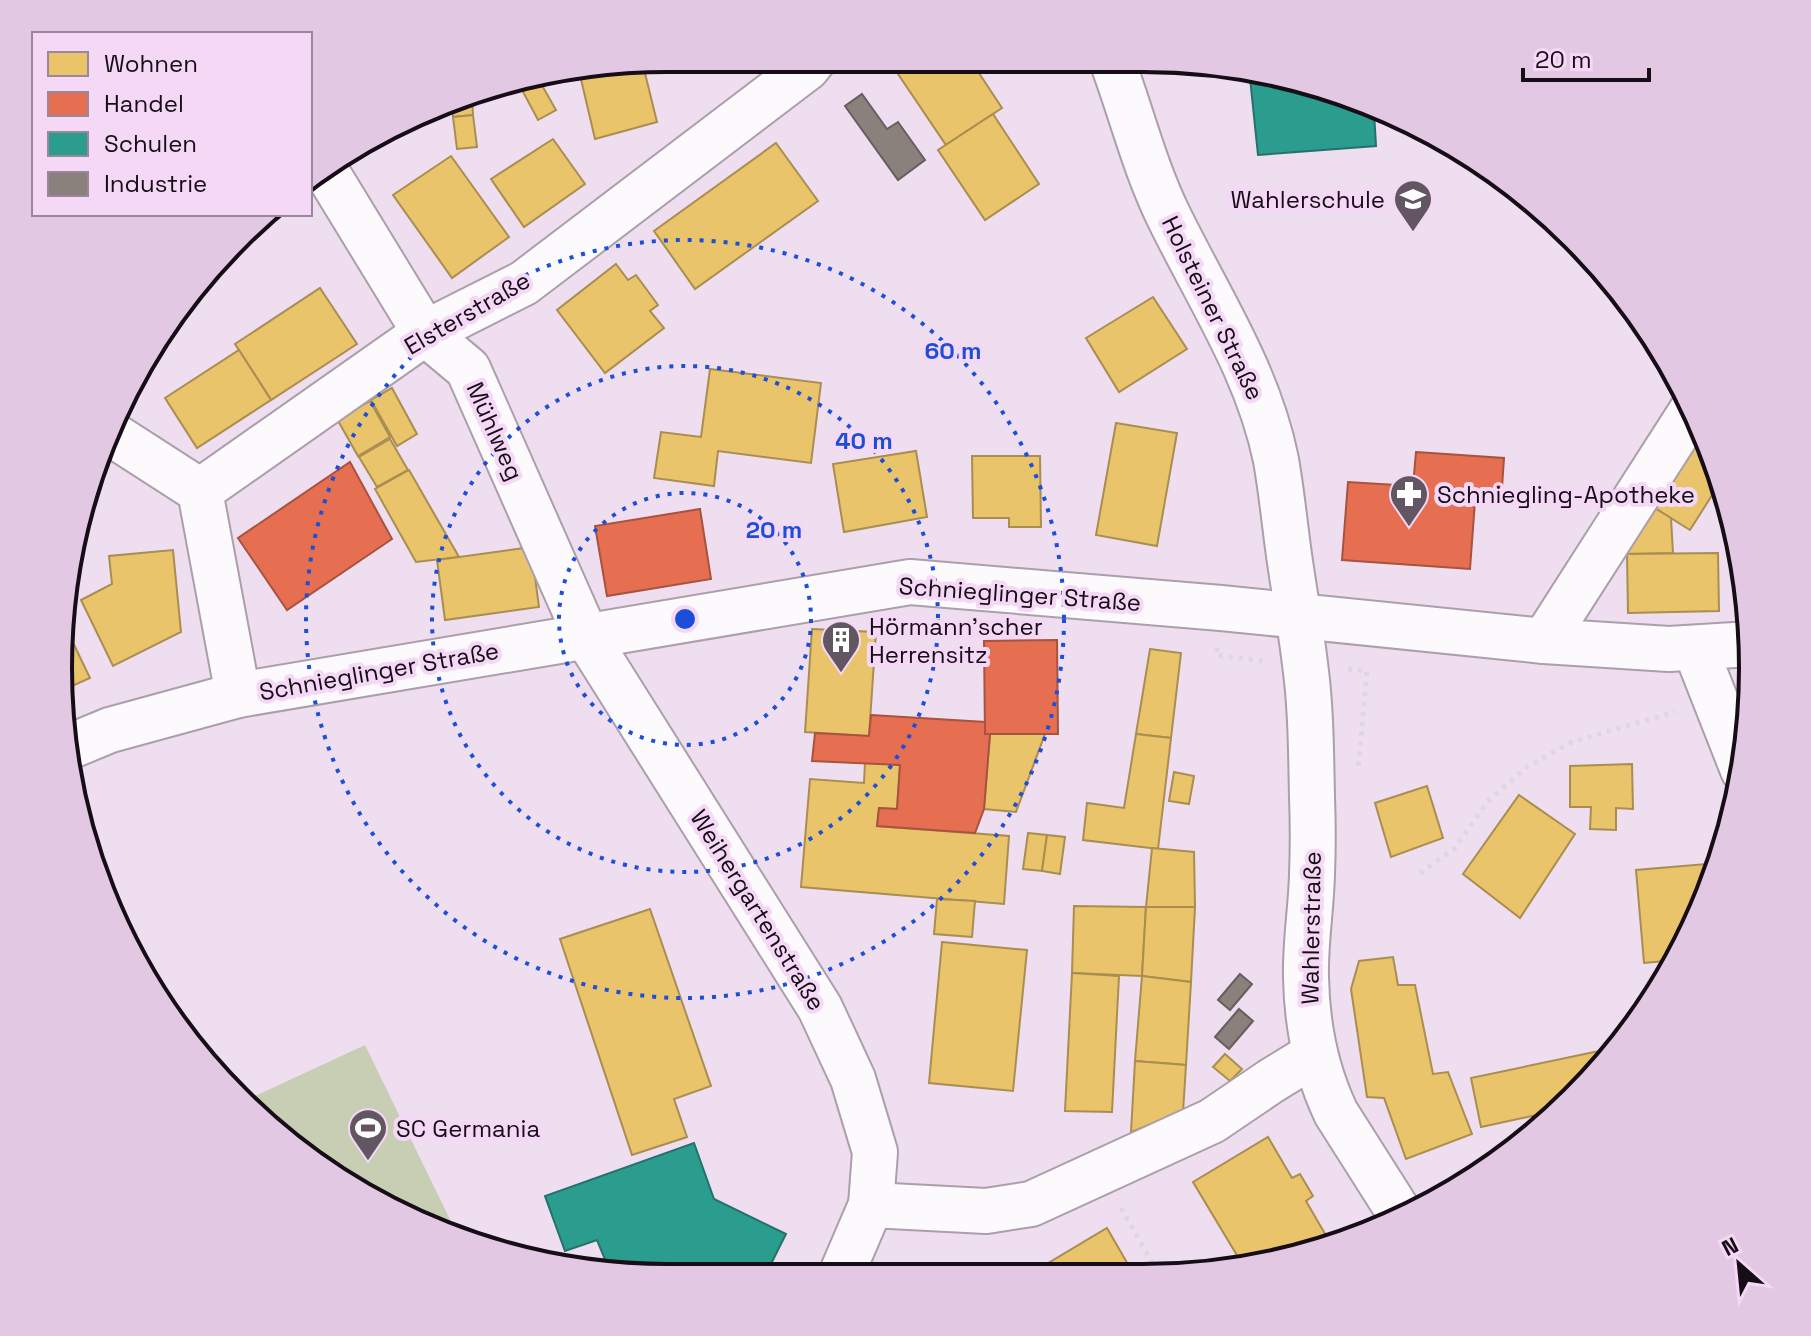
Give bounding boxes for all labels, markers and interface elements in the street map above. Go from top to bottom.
legend [32,32,312,216]
scale bar [1523,32,1649,82]
text: 20 m [1535,44,1592,75]
text: Wohnen [104,48,198,79]
text: Handel [104,88,184,119]
text: Schulen [104,128,197,159]
text: Industrie [104,168,207,199]
school or university icon: Wahlerschule [1392,178,1434,233]
place label: Wahlerschule [1231,184,1385,215]
street label: Holsteiner Straße [1155,211,1271,405]
street label: Elsterstraße [398,264,536,362]
text: 60 m [925,335,981,366]
street label: Mühlweg [460,377,530,485]
text: 40 m [835,425,893,456]
pharmacy icon: Schniegling-Apotheke [1388,473,1430,528]
place label: Schniegling-Apotheke [1437,479,1695,510]
text: 20 m [746,514,802,545]
street label: Schnieglinger Straße [898,570,1142,618]
centre of rings [671,605,699,633]
place label: Hörmann’scher Herrensitz [869,611,1043,670]
building icon: Hörmann’scher Herrensitz [820,619,862,674]
street label: Schnieglinger Straße [257,635,501,707]
street label: Weihergartenstraße [684,804,832,1016]
street label: Wahlerstraße [1294,851,1328,1005]
sports icon: SC Germania [347,1107,389,1162]
place label: SC Germania [396,1113,540,1144]
north arrow [1699,1224,1779,1304]
text: N [1717,1230,1743,1262]

